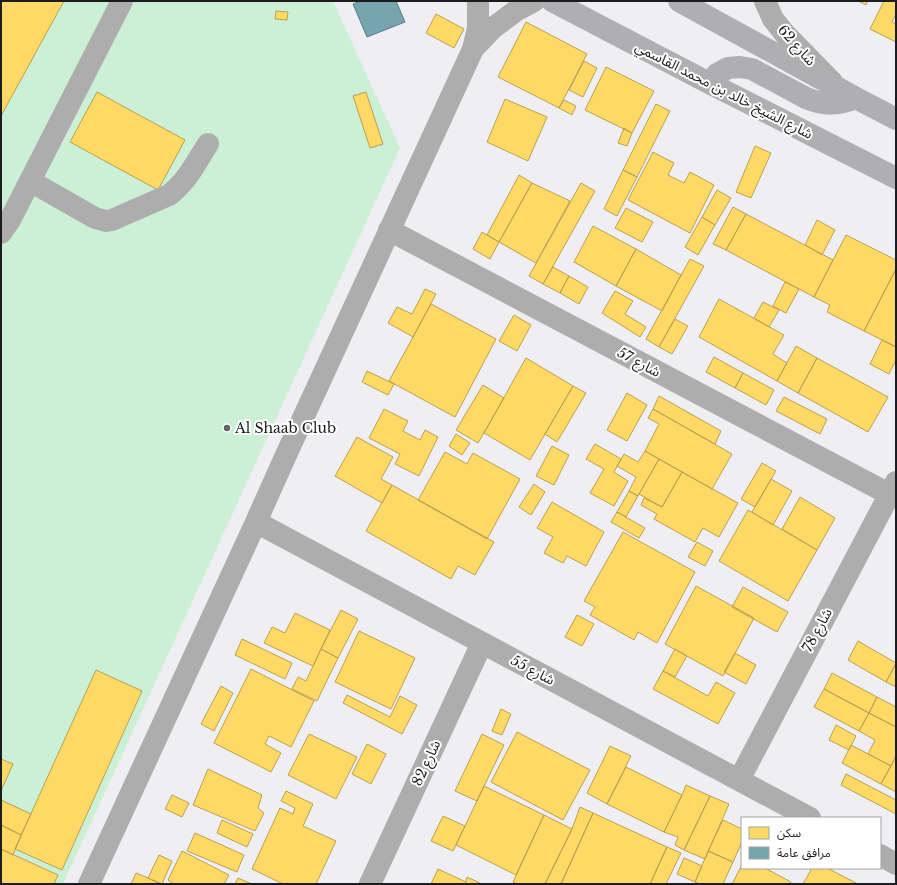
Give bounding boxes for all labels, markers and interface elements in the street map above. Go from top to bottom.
street label: شارع 62 [772,21,820,71]
street label: شارع الشيخ خالد بن محمد القاسمي [631,37,816,145]
street label: شارع 57 [613,343,664,383]
place label: Al Shaab Club [234,419,336,437]
marker: Al Shaab Club [222,423,232,433]
street label: شارع 78 [798,605,838,656]
street label: شارع 55 [507,651,558,691]
street label: شارع 82 [408,737,446,790]
legend [741,817,881,869]
text: سكن [777,825,801,840]
text: مرافق عامة [777,845,831,861]

